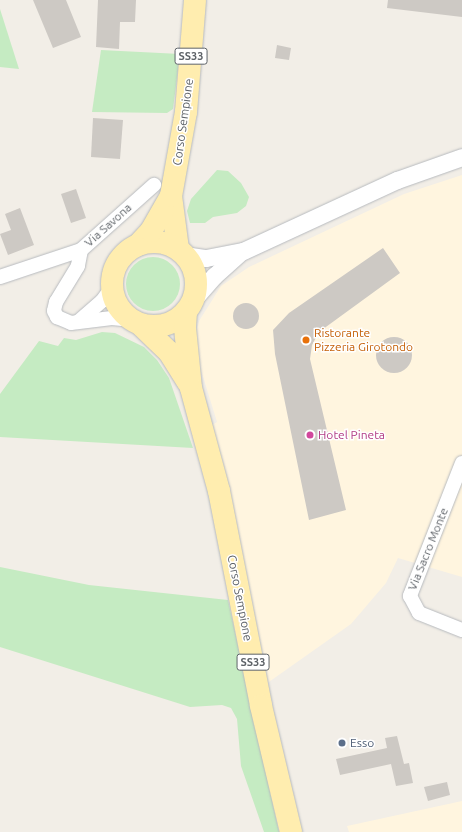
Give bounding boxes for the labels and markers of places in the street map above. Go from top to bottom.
place label: Ristorante Pizzeria Girotondo [314,326,413,354]
marker: Ristorante Pizzeria Girotondo [301,335,311,345]
place label: Hotel Pineta [318,428,385,442]
marker: Hotel Pineta [305,430,315,440]
place label: Esso [350,736,374,750]
marker: Esso [337,738,347,748]

